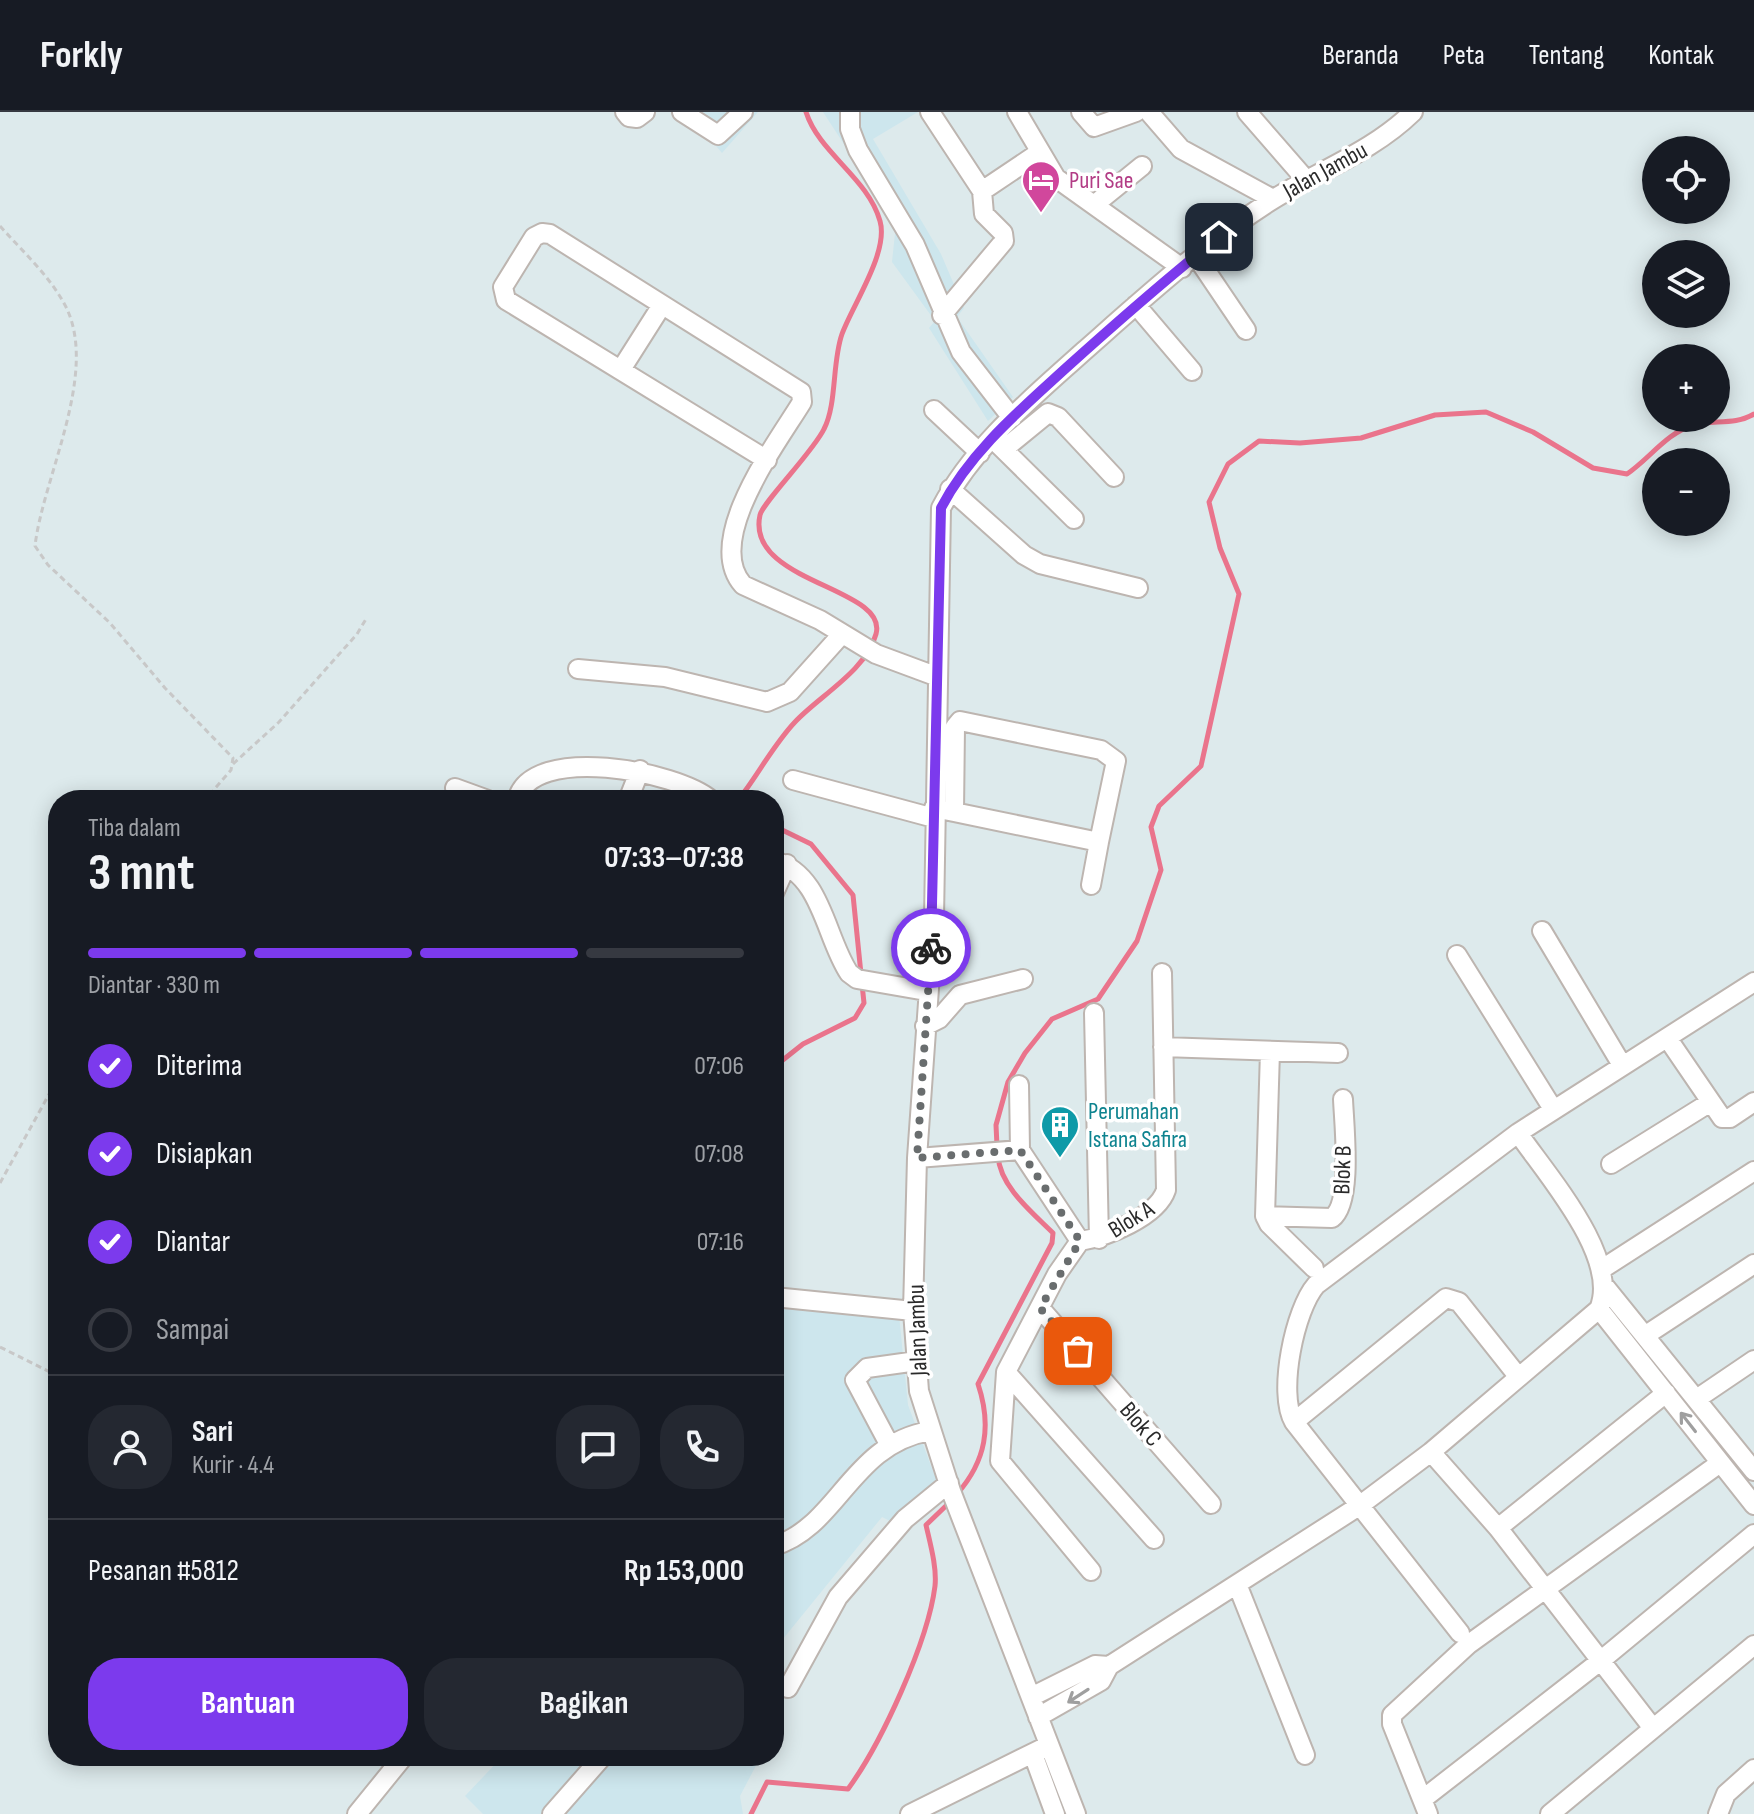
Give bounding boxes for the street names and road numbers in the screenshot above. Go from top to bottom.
street label: Jalan Jambu [1277,136,1372,206]
street label: Blok B [1327,1145,1358,1195]
street label: Blok A [1103,1194,1160,1245]
street label: Jalan Jambu [901,1284,934,1377]
street label: Blok C [1113,1396,1168,1453]

